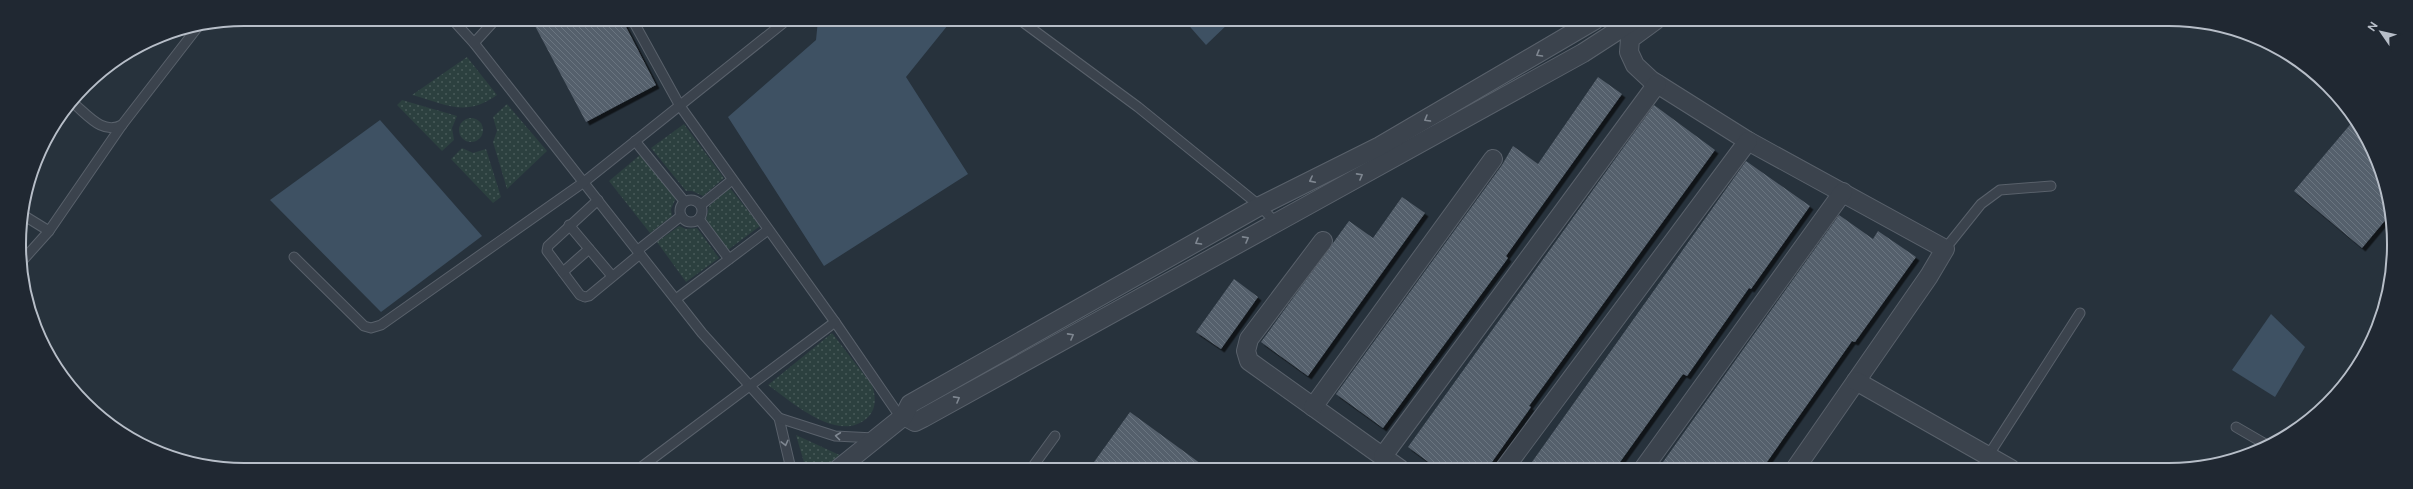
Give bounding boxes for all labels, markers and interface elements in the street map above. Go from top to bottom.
north arrow [2361,12,2401,52]
text: N [2365,19,2380,33]
one-way arrow [1536,49,1543,56]
one-way arrow [1424,114,1431,121]
one-way arrow [1356,174,1363,181]
one-way arrow [1309,175,1316,183]
one-way arrow [1195,237,1202,244]
one-way arrow [1242,237,1249,244]
one-way arrow [1067,333,1074,341]
one-way arrow [953,396,960,403]
one-way arrow [835,432,841,441]
one-way arrow [780,439,789,446]

